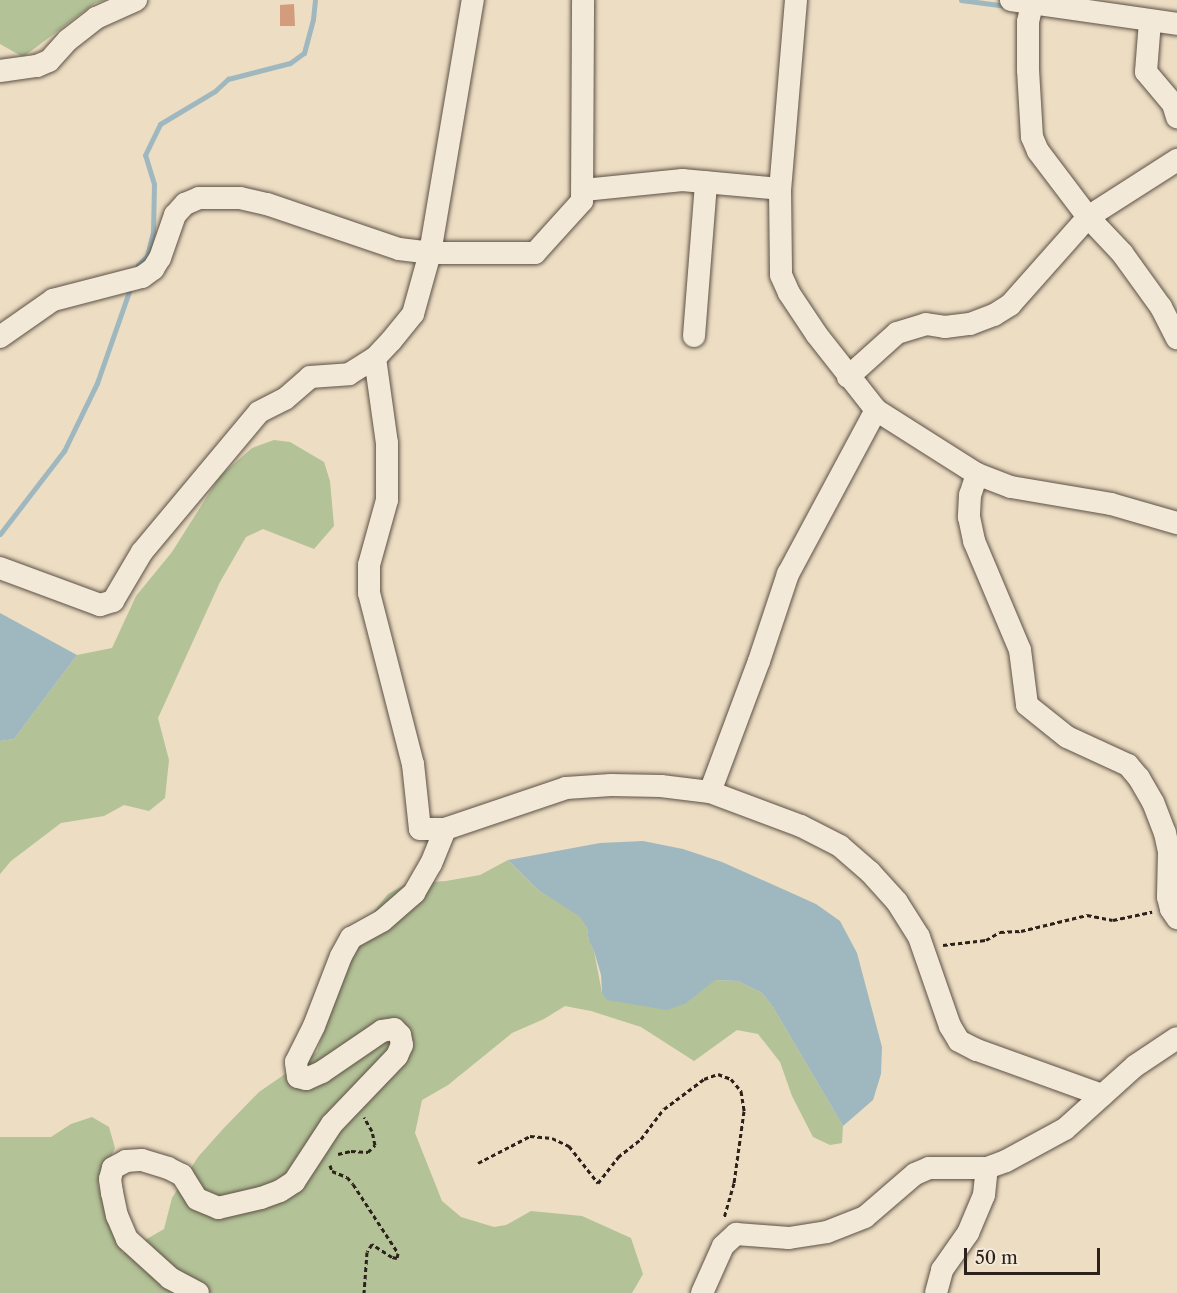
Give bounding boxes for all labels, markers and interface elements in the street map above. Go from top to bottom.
scale bar [967,1236,1104,1274]
text: 50 m [975,1247,1018,1269]

